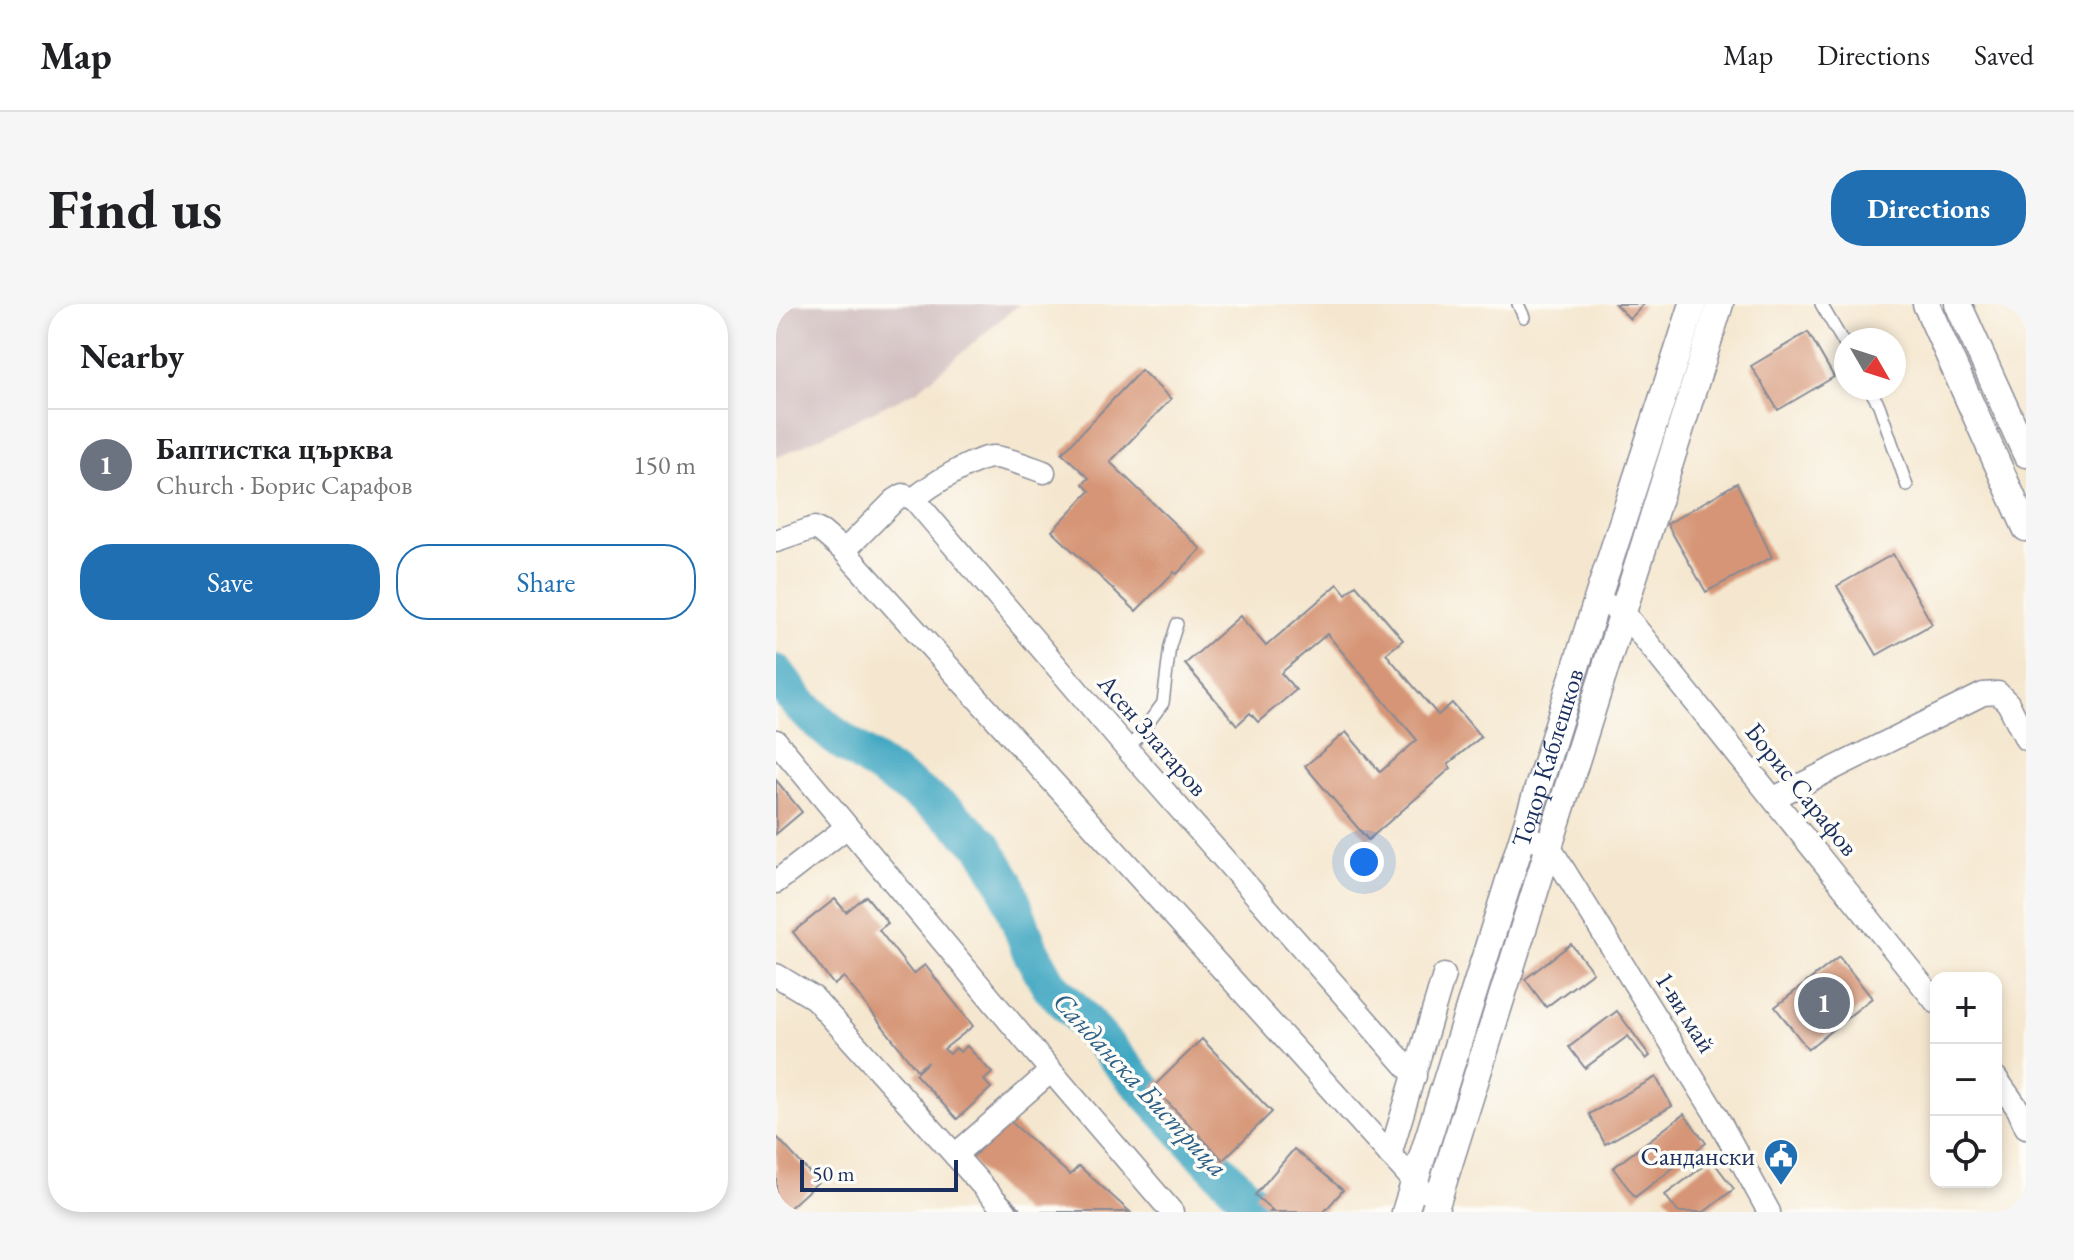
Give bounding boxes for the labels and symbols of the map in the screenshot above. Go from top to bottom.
north arrow [1834,328,1906,400]
street label: Тодор Каблешков [1503,664,1591,851]
street label: Асен Златаров [1090,666,1216,803]
street label: Борис Сарафов [1738,715,1866,863]
your location [1344,842,1384,882]
street label: 1-ви май [1648,965,1724,1059]
pin: 1 [1798,973,1850,1033]
water label: Санданска Бистрица [1046,984,1236,1184]
public building icon: Сандански [1762,1137,1800,1187]
place label: Сандански [1641,1139,1755,1173]
scale bar [800,1156,958,1192]

